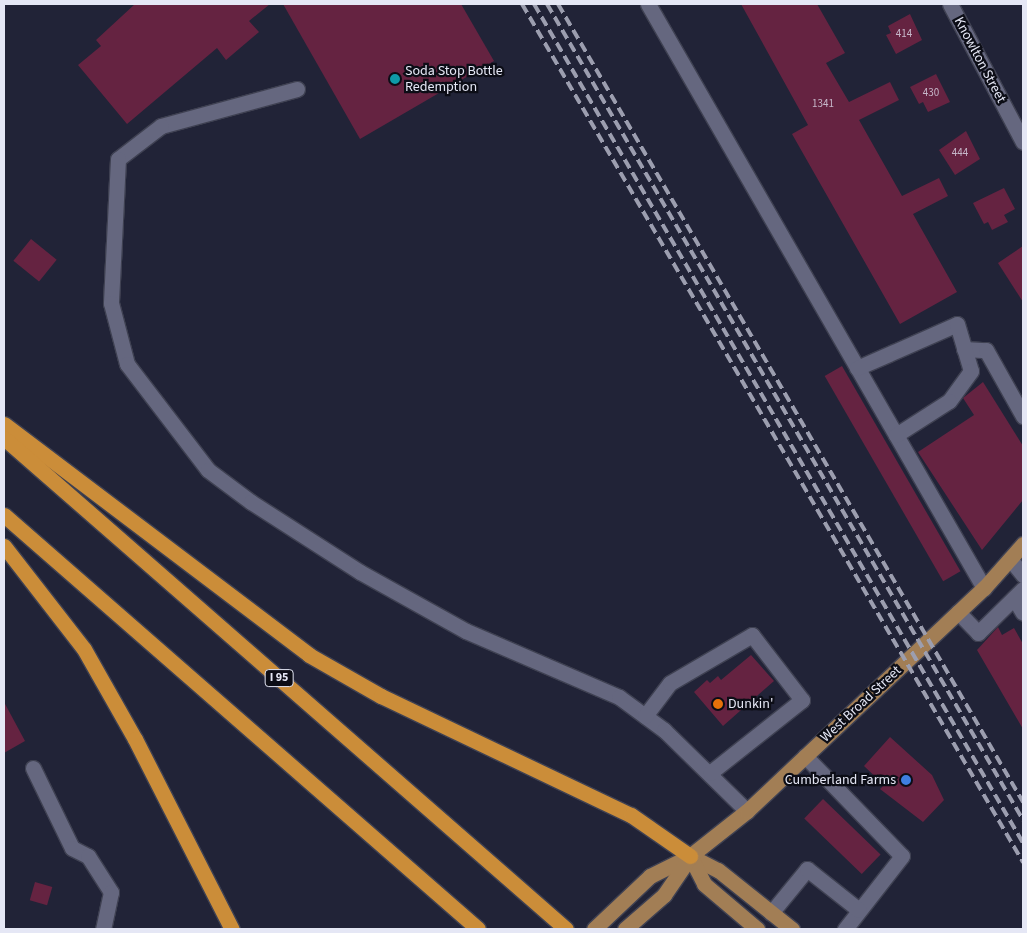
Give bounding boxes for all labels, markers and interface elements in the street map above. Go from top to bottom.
street label: Knowlton Street [950,14,1010,106]
house number: 414 [896,27,912,41]
place label: Soda Stop Bottle Redemption [405,63,503,95]
marker: Soda Stop Bottle Redemption [389,73,401,85]
house number: 430 [923,86,939,100]
house number: 1341 [812,97,834,111]
house number: 444 [952,146,968,160]
street label: West Broad Street [817,662,905,746]
road number: I 95 [264,668,294,688]
place label: Dunkin' [728,696,773,712]
marker: Dunkin' [712,698,724,710]
place label: Cumberland Farms [785,772,896,788]
marker: Cumberland Farms [900,774,912,786]

